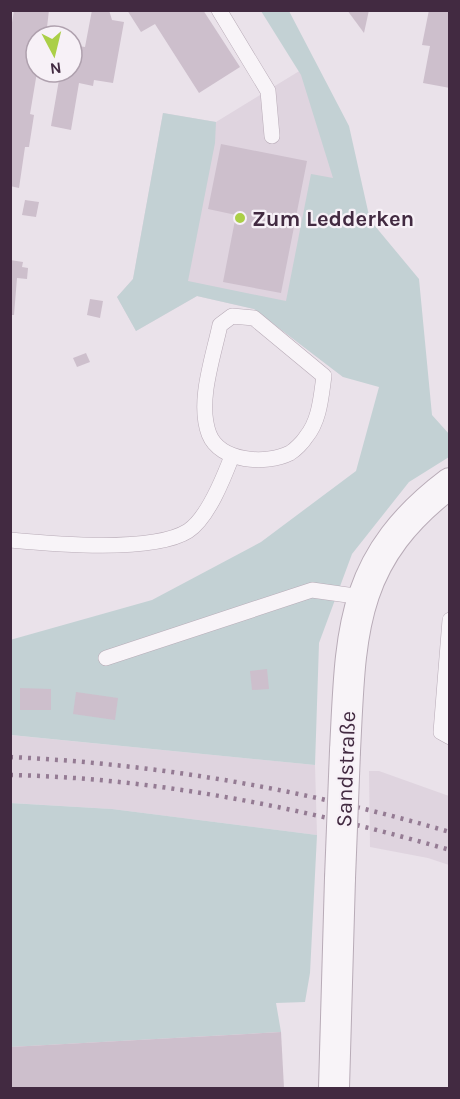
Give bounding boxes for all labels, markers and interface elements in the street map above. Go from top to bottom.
north arrow [24,24,84,84]
text: N [49,58,63,79]
place label: Zum Ledderken [252,206,414,232]
marker: Zum Ledderken [233,211,247,225]
street label: Sandstraße [331,710,361,828]

